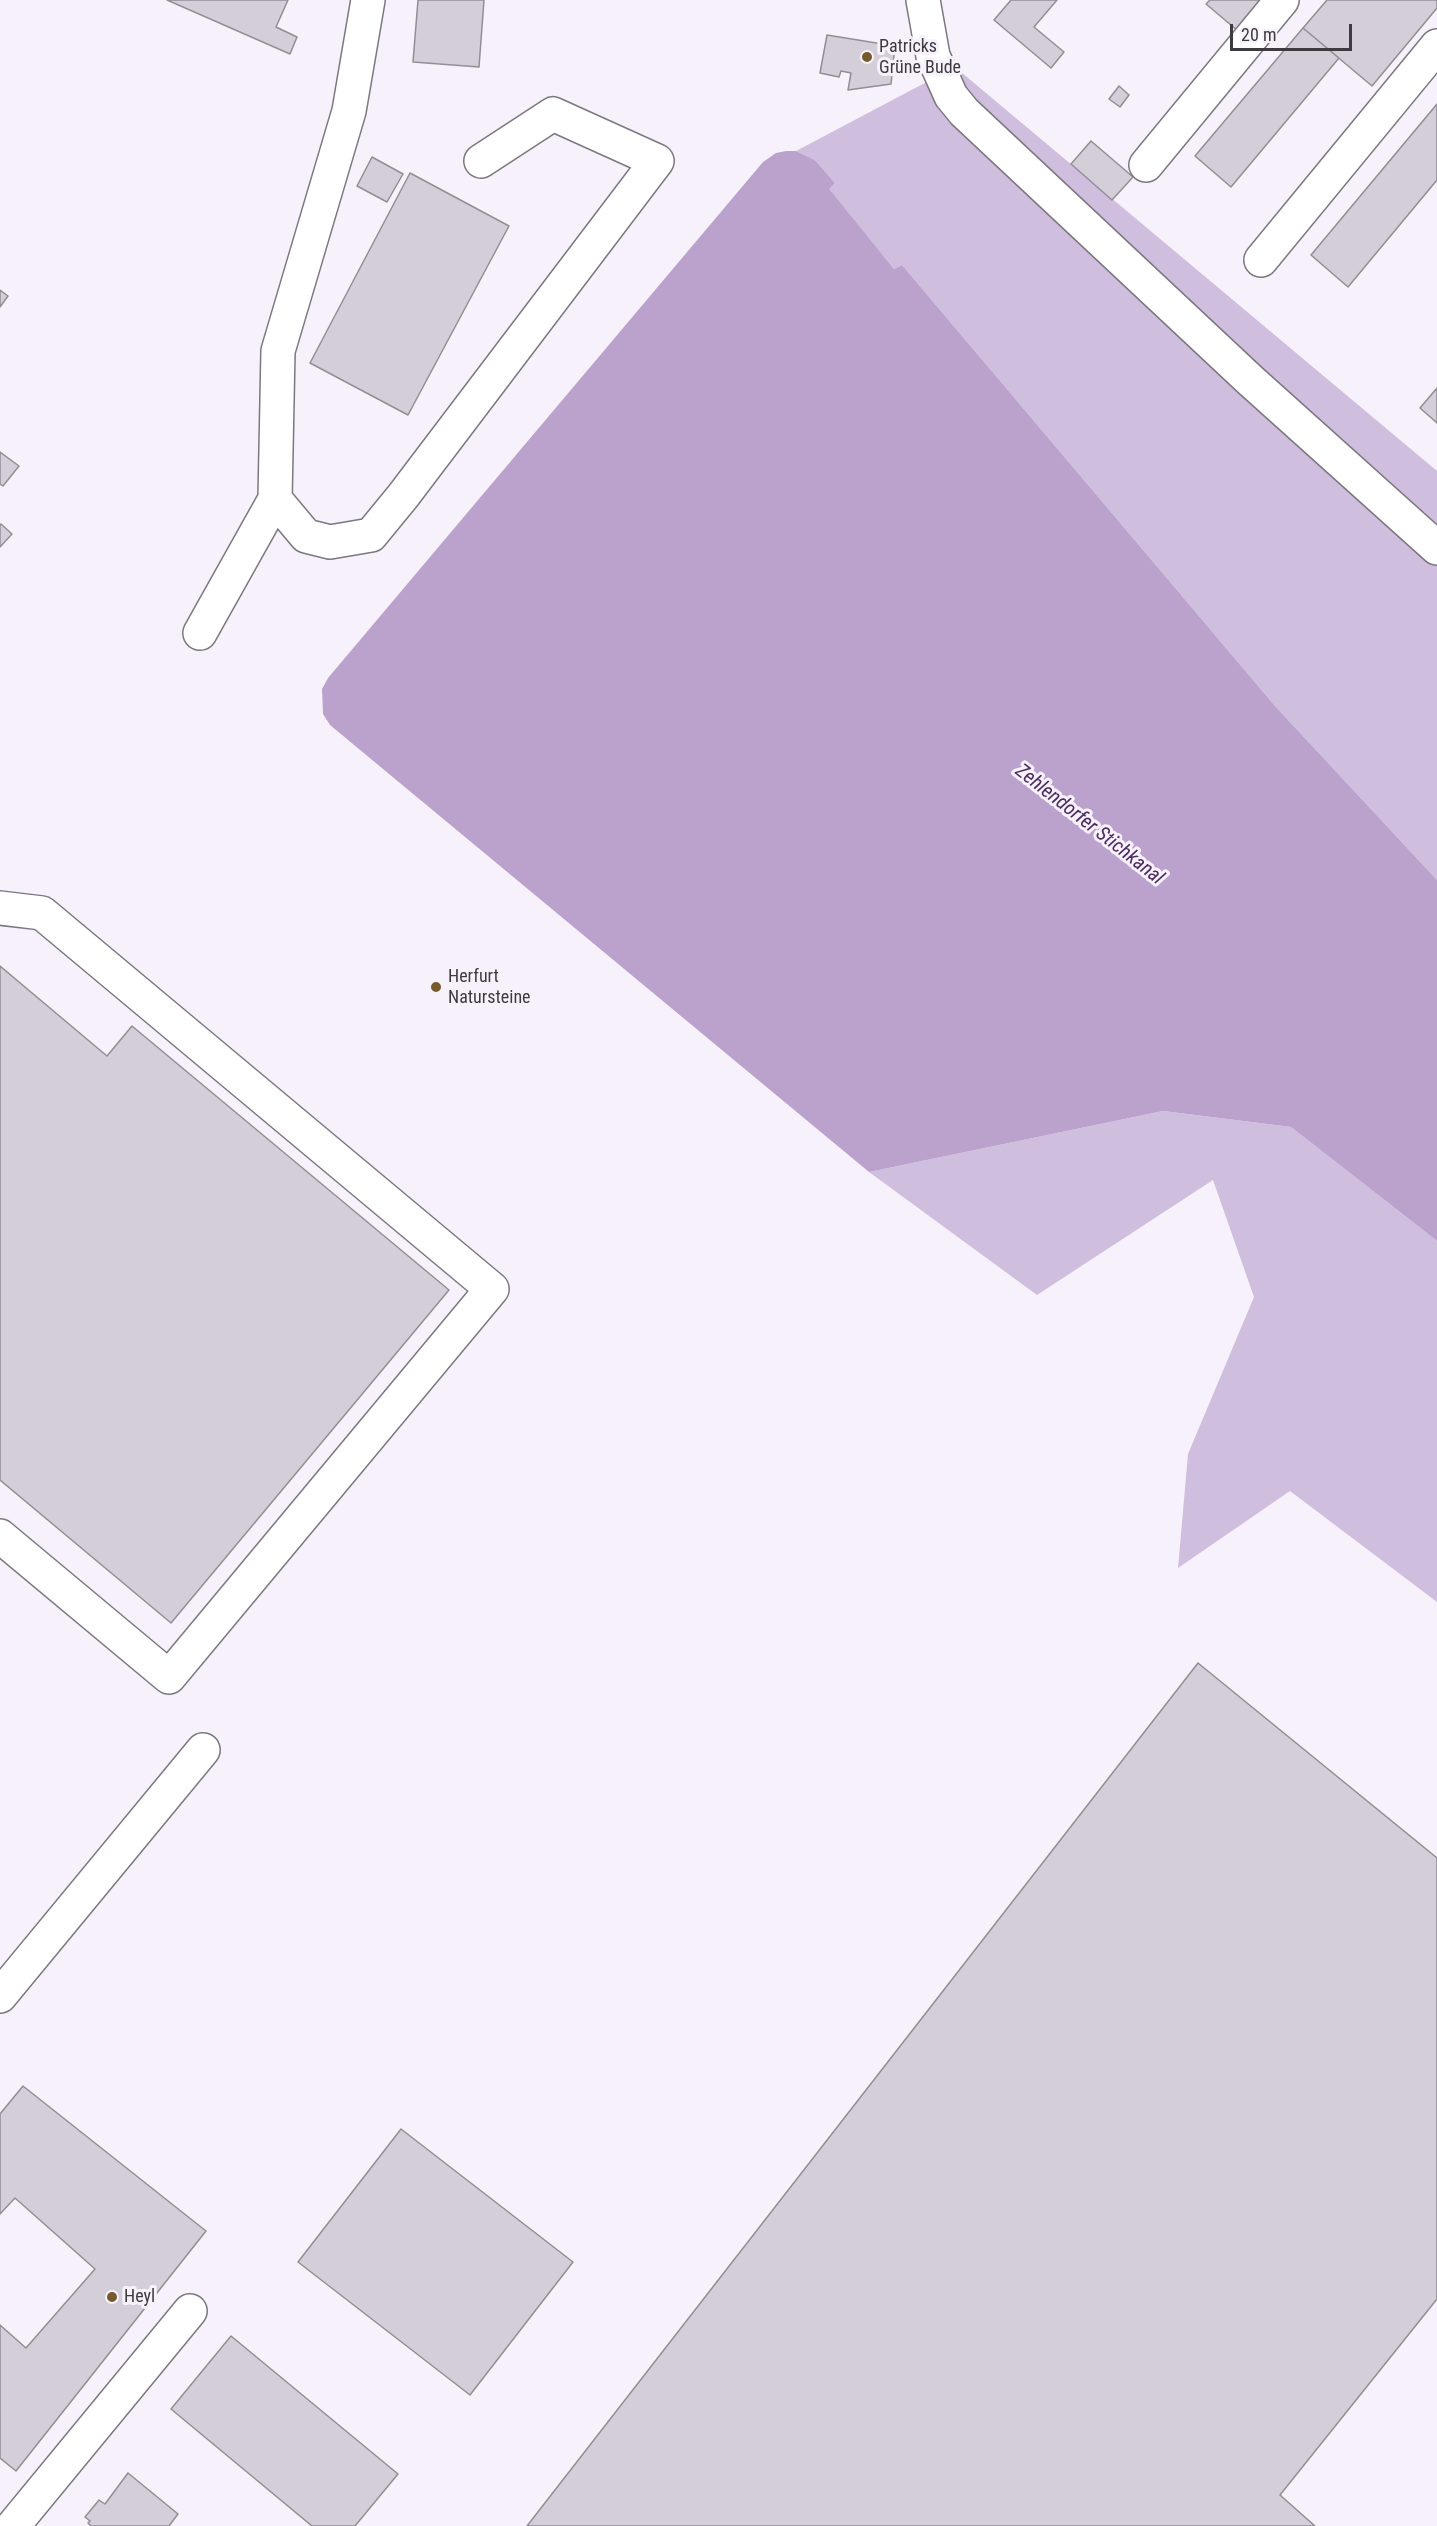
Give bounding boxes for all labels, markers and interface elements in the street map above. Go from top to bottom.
scale bar [1233,12,1354,50]
text: 20 m [1241,24,1276,45]
place label: Patricks Grüne Bude [879,36,961,78]
marker: Patricks Grüne Bude [860,50,874,64]
water label: Zehlendorfer Stichkanal [1010,760,1168,890]
place label: Herfurt Natursteine [448,966,531,1008]
marker: Herfurt Natursteine [429,980,443,994]
place label: Heyl [124,2286,155,2308]
marker: Heyl [105,2290,119,2304]

